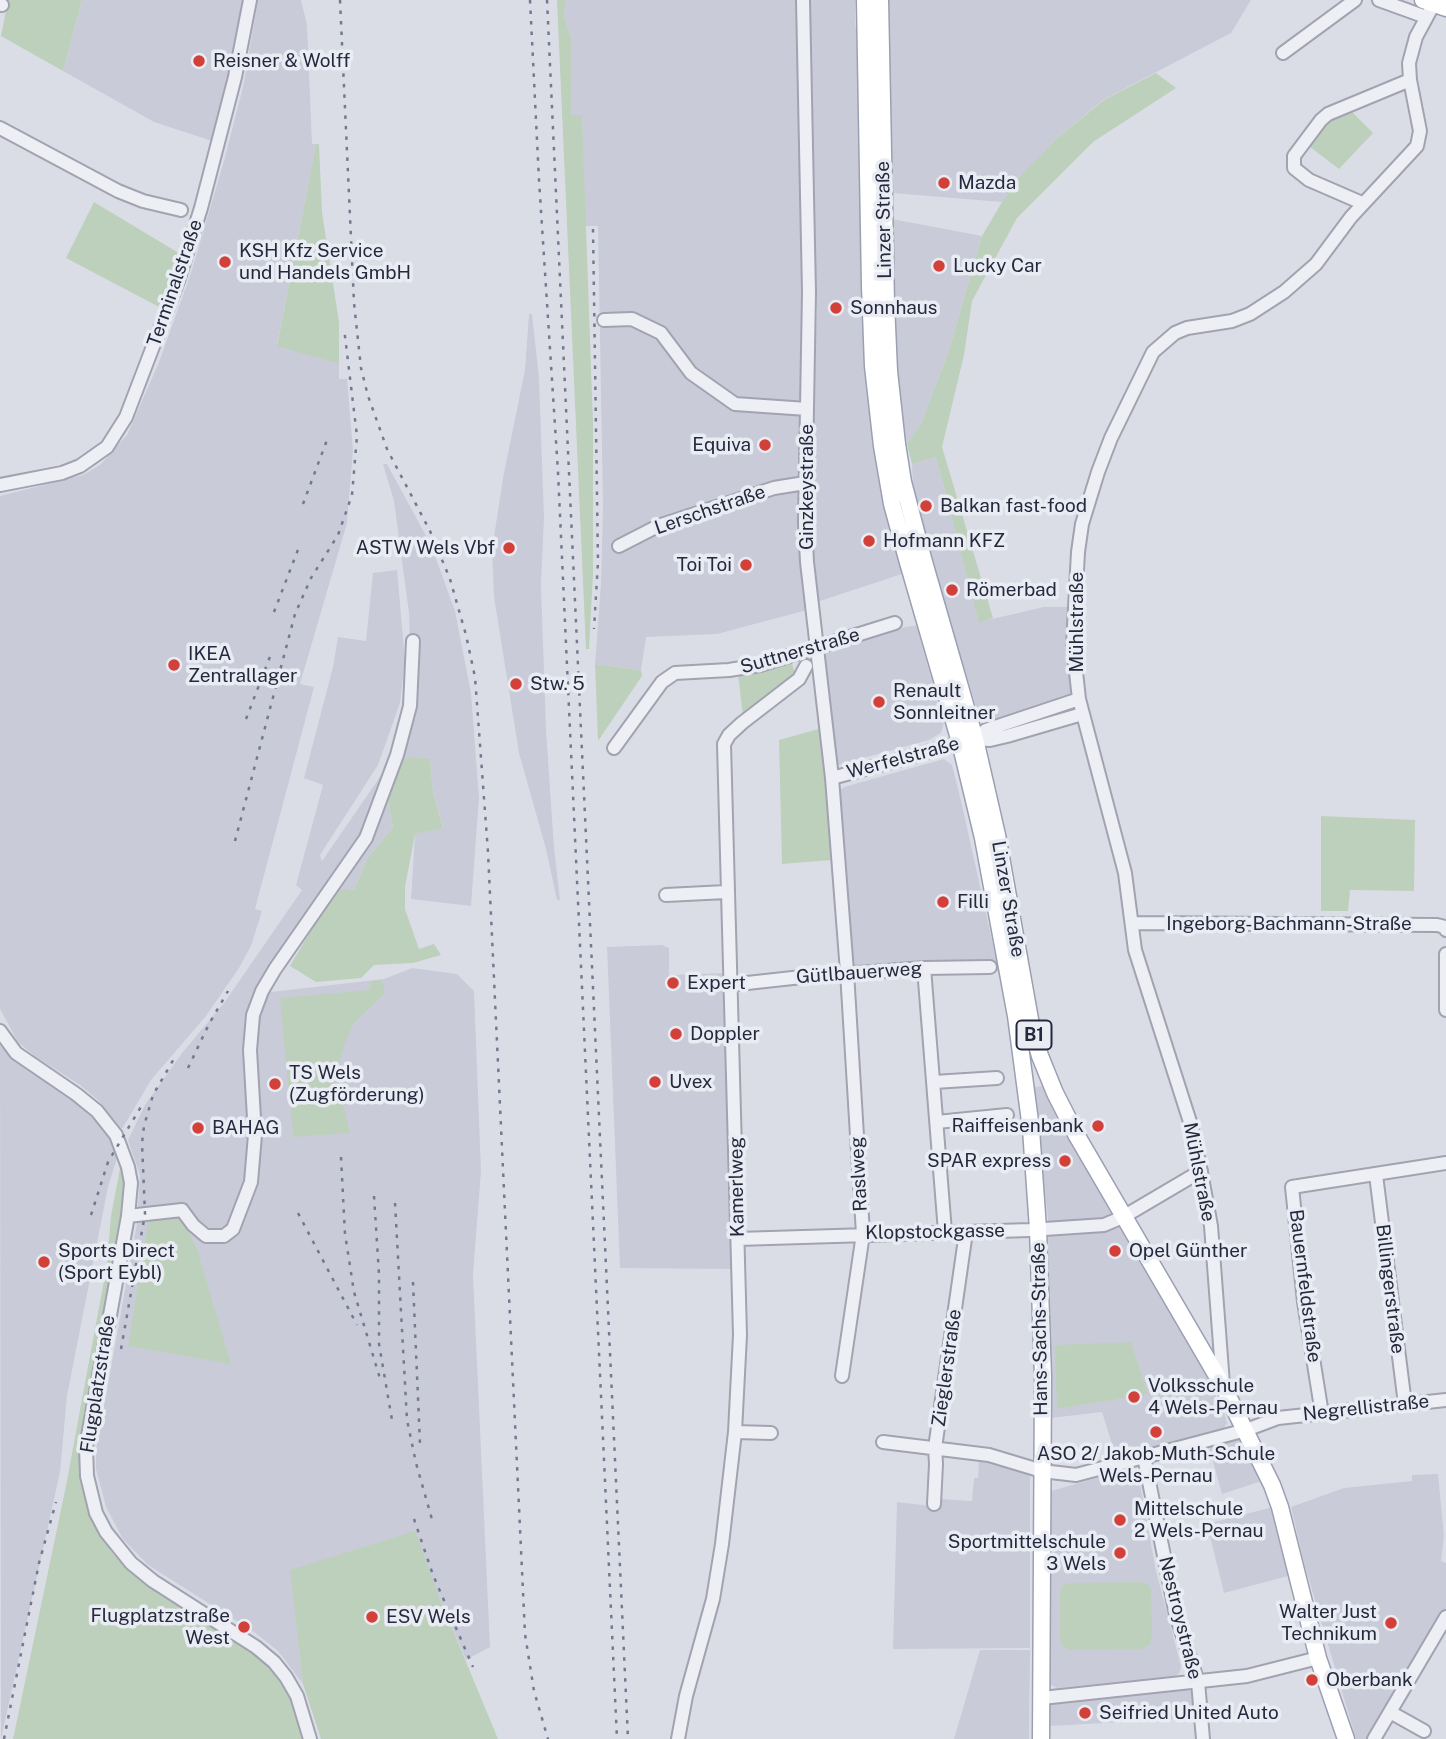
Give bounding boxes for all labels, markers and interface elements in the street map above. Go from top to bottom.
place label: Reisner & Wolff [213,50,350,72]
marker: Reisner & Wolff [191,53,207,69]
street label: Linzer Straße [872,161,896,279]
place label: Mazda [958,172,1016,194]
marker: Mazda [936,175,952,191]
street label: Terminalstraße [143,217,207,349]
place label: KSH Kfz Service und Handels GmbH [239,240,411,284]
marker: KSH Kfz Service und Handels GmbH [217,254,233,270]
place label: Lucky Car [953,255,1042,277]
marker: Lucky Car [931,258,947,274]
place label: Sonnhaus [850,297,937,319]
marker: Sonnhaus [828,300,844,316]
street label: Ginzkeystraße [796,424,818,550]
place label: Equiva [692,434,751,456]
marker: Equiva [757,437,773,453]
street label: Lerschstraße [652,480,768,540]
place label: Balkan fast-food [940,495,1087,517]
marker: Balkan fast-food [918,498,934,514]
place label: Hofmann KFZ [883,530,1005,552]
marker: Hofmann KFZ [861,533,877,549]
place label: ASTW Wels Vbf [356,537,495,559]
marker: ASTW Wels Vbf [501,540,517,556]
place label: Toi Toi [677,554,732,576]
marker: Toi Toi [738,557,754,573]
street label: Mühlstraße [1066,572,1088,672]
place label: Römerbad [966,579,1057,601]
marker: Römerbad [944,582,960,598]
street label: Suttnerstraße [738,623,862,679]
place label: IKEA Zentrallager [188,643,297,687]
marker: IKEA Zentrallager [166,657,182,673]
place label: Stw. 5 [530,673,585,695]
marker: Stw. 5 [508,676,524,692]
place label: Renault Sonnleitner [893,680,996,724]
marker: Renault Sonnleitner [871,694,887,710]
street label: Werfelstraße [844,732,962,784]
street label: Linzer Straße [987,839,1029,959]
place label: Filli [957,891,989,913]
marker: Filli [935,894,951,910]
street label: Ingeborg-Bachmann-Straße [1166,913,1412,935]
street label: Gütlbauerweg [795,957,923,989]
place label: Expert [687,972,746,994]
marker: Expert [665,975,681,991]
road number: B1 [1016,1020,1052,1050]
place label: Doppler [690,1023,760,1045]
marker: Doppler [668,1026,684,1042]
place label: TS Wels (Zugförderung) [289,1062,425,1106]
place label: Uvex [669,1071,713,1093]
marker: Uvex [647,1074,663,1090]
marker: TS Wels (Zugförderung) [267,1076,283,1092]
place label: Raiffeisenbank [952,1115,1084,1137]
place label: BAHAG [212,1117,279,1139]
marker: Raiffeisenbank [1090,1118,1106,1134]
marker: BAHAG [190,1120,206,1136]
street label: Mühlstraße [1178,1120,1220,1224]
street label: Raslweg [846,1136,872,1212]
street label: Kamerlweg [725,1137,749,1237]
place label: SPAR express [927,1150,1051,1172]
marker: SPAR express [1057,1153,1073,1169]
street label: Bauernfeldstraße [1284,1208,1326,1364]
street label: Klopstockgasse [865,1219,1005,1245]
street label: Billingerstraße [1371,1223,1409,1355]
place label: Sports Direct (Sport Eybl) [58,1240,175,1284]
place label: Opel Günther [1129,1240,1247,1262]
street label: Hans-Sachs-Straße [1027,1242,1053,1416]
marker: Opel Günther [1107,1243,1123,1259]
marker: Sports Direct (Sport Eybl) [36,1254,52,1270]
street label: Zieglerstraße [927,1308,967,1428]
street label: Flugplatzstraße [76,1313,120,1455]
place label: Volksschule 4 Wels-Pernau [1148,1375,1278,1419]
marker: Volksschule 4 Wels-Pernau [1126,1389,1142,1405]
street label: Negrellistraße [1302,1390,1430,1426]
marker: ASO 2/ Jakob-Muth-Schule Wels-Pernau [1148,1424,1164,1440]
place label: ASO 2/ Jakob-Muth-Schule Wels-Pernau [1037,1443,1275,1487]
place label: Mittelschule 2 Wels-Pernau [1134,1498,1264,1542]
marker: Mittelschule 2 Wels-Pernau [1112,1512,1128,1528]
place label: Sportmittelschule 3 Wels [948,1531,1106,1575]
marker: Sportmittelschule 3 Wels [1112,1545,1128,1561]
street label: Nestroystraße [1154,1554,1206,1682]
place label: Walter Just Technikum [1279,1601,1377,1645]
place label: Flugplatzstraße West [91,1605,230,1649]
place label: ESV Wels [386,1606,471,1628]
marker: ESV Wels [364,1609,380,1625]
marker: Walter Just Technikum [1383,1615,1399,1631]
marker: Flugplatzstraße West [236,1619,252,1635]
place label: Oberbank [1326,1669,1413,1691]
marker: Oberbank [1304,1672,1320,1688]
place label: Seifried United Auto [1099,1702,1279,1724]
marker: Seifried United Auto [1077,1705,1093,1721]

